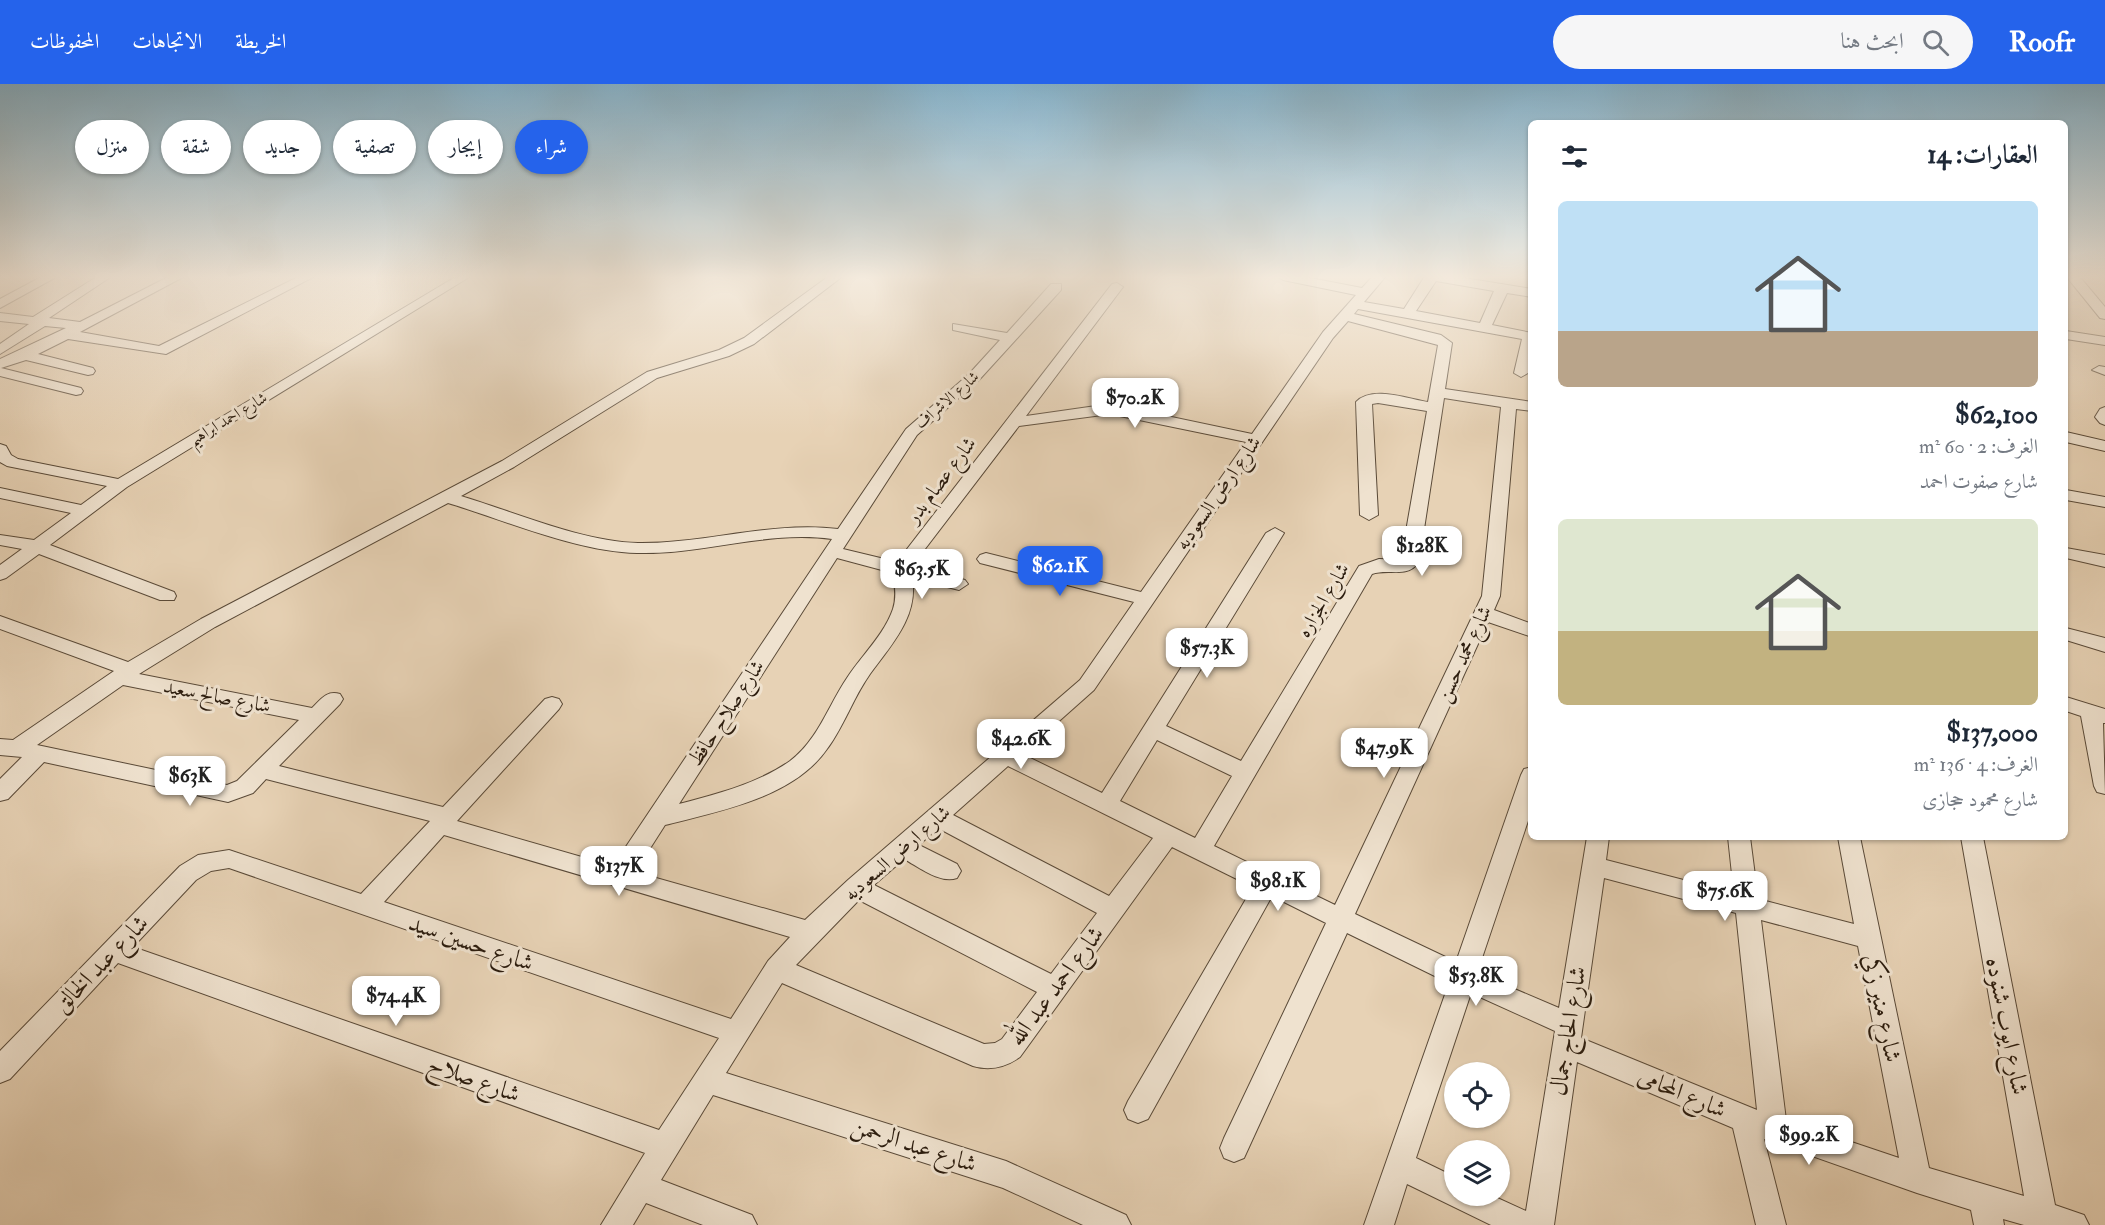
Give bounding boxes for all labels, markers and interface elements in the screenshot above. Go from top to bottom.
search box [1553,15,1973,69]
text: Roofr [2009,25,2075,60]
icon: search [1919,26,1952,59]
text: ابحث هنا [1840,27,1904,55]
text: المحفوظات [30,28,99,55]
text: الاتجاهات [132,28,202,55]
text: الخريطة [235,28,286,55]
chip: منزل [75,120,149,174]
chip: شقة [161,120,231,174]
chip: جديد [243,120,321,174]
chip: تصفية [333,120,416,174]
chip: إيجار [428,120,503,174]
chip: شراء [515,120,588,174]
text: العقارات: 14 [1927,139,2038,171]
icon: filters [1558,140,1591,173]
icon: home [1744,240,1852,348]
street label: شارع الاشراف [911,367,985,436]
pin: $70.2K [1086,378,1184,429]
text: $70.2K [1106,385,1164,410]
street label: شارع احمد ابراهيم [185,388,274,455]
text: $62,100 [1955,399,2038,431]
street label: شارع ارض السعوديه [1169,431,1271,558]
street label: شارع عصام بدر [899,432,986,533]
text: الغرف: 2 · 60 m² [1919,434,2038,459]
text: شارع صفوت احمد [1920,469,2038,494]
pin: $128K [1380,526,1464,577]
text: $128K [1396,533,1448,558]
pin: $62.1K [1011,546,1109,597]
pin: $63.5K [873,549,971,600]
text: $62.1K [1032,553,1088,578]
text: $63.5K [894,556,950,581]
street label: شارع الجزاره [1291,558,1359,644]
icon: home [1744,558,1852,666]
street label: شارع محمد حسن [1431,602,1502,708]
pin: $57.3K [1158,628,1256,679]
text: $57.3K [1180,635,1234,660]
street label: شارع صلاح حافظ [682,655,774,774]
street label: شارع صالح سعيد [160,673,273,724]
text: $137,000 [1946,717,2038,749]
pin: $42.6K [972,719,1070,770]
text: $42.6K [991,726,1051,751]
pin: $47.9K [1335,728,1433,779]
text: $47.9K [1355,735,1413,760]
text: الغرف: 4 · 136 m² [1914,752,2038,777]
pin: $63K [154,756,226,807]
text: $63K [168,763,212,788]
text: شارع محمود حجازى [1922,787,2038,812]
street label: شارع ارض السعوديه [838,800,959,910]
pin: $137K [577,846,661,897]
text: $137K [594,853,644,878]
pin: $98.1K [1229,861,1327,912]
text: $98.1K [1250,868,1306,893]
pin: $75.6K [1676,871,1774,922]
text: $75.6K [1697,878,1753,903]
street label: شارع حسين سيد [403,907,538,983]
street label: شارع عبد الخالق [46,908,158,1023]
street label: شارع احمد عبد الله [998,917,1114,1055]
street label: شارع منير زكي [1852,951,1909,1066]
street label: شارع ايوب شنوده [1975,955,2036,1098]
pin: $53.8K [1427,956,1525,1007]
text: $53.8K [1448,963,1504,988]
street label: شارع الحاج جمال [1542,964,1598,1099]
pin: $74.4K [347,976,445,1027]
text: $74.4K [366,983,426,1008]
street label: شارع صلاح [422,1048,524,1115]
street label: شارع المحامى [1631,1061,1731,1129]
map controls [1444,1062,1510,1206]
button: locate [1444,1062,1510,1128]
street label: شارع عبد الرحمن [846,1110,981,1184]
pin: $99.2K [1760,1115,1858,1166]
text: $99.2K [1779,1122,1839,1147]
button: layers [1444,1140,1510,1206]

